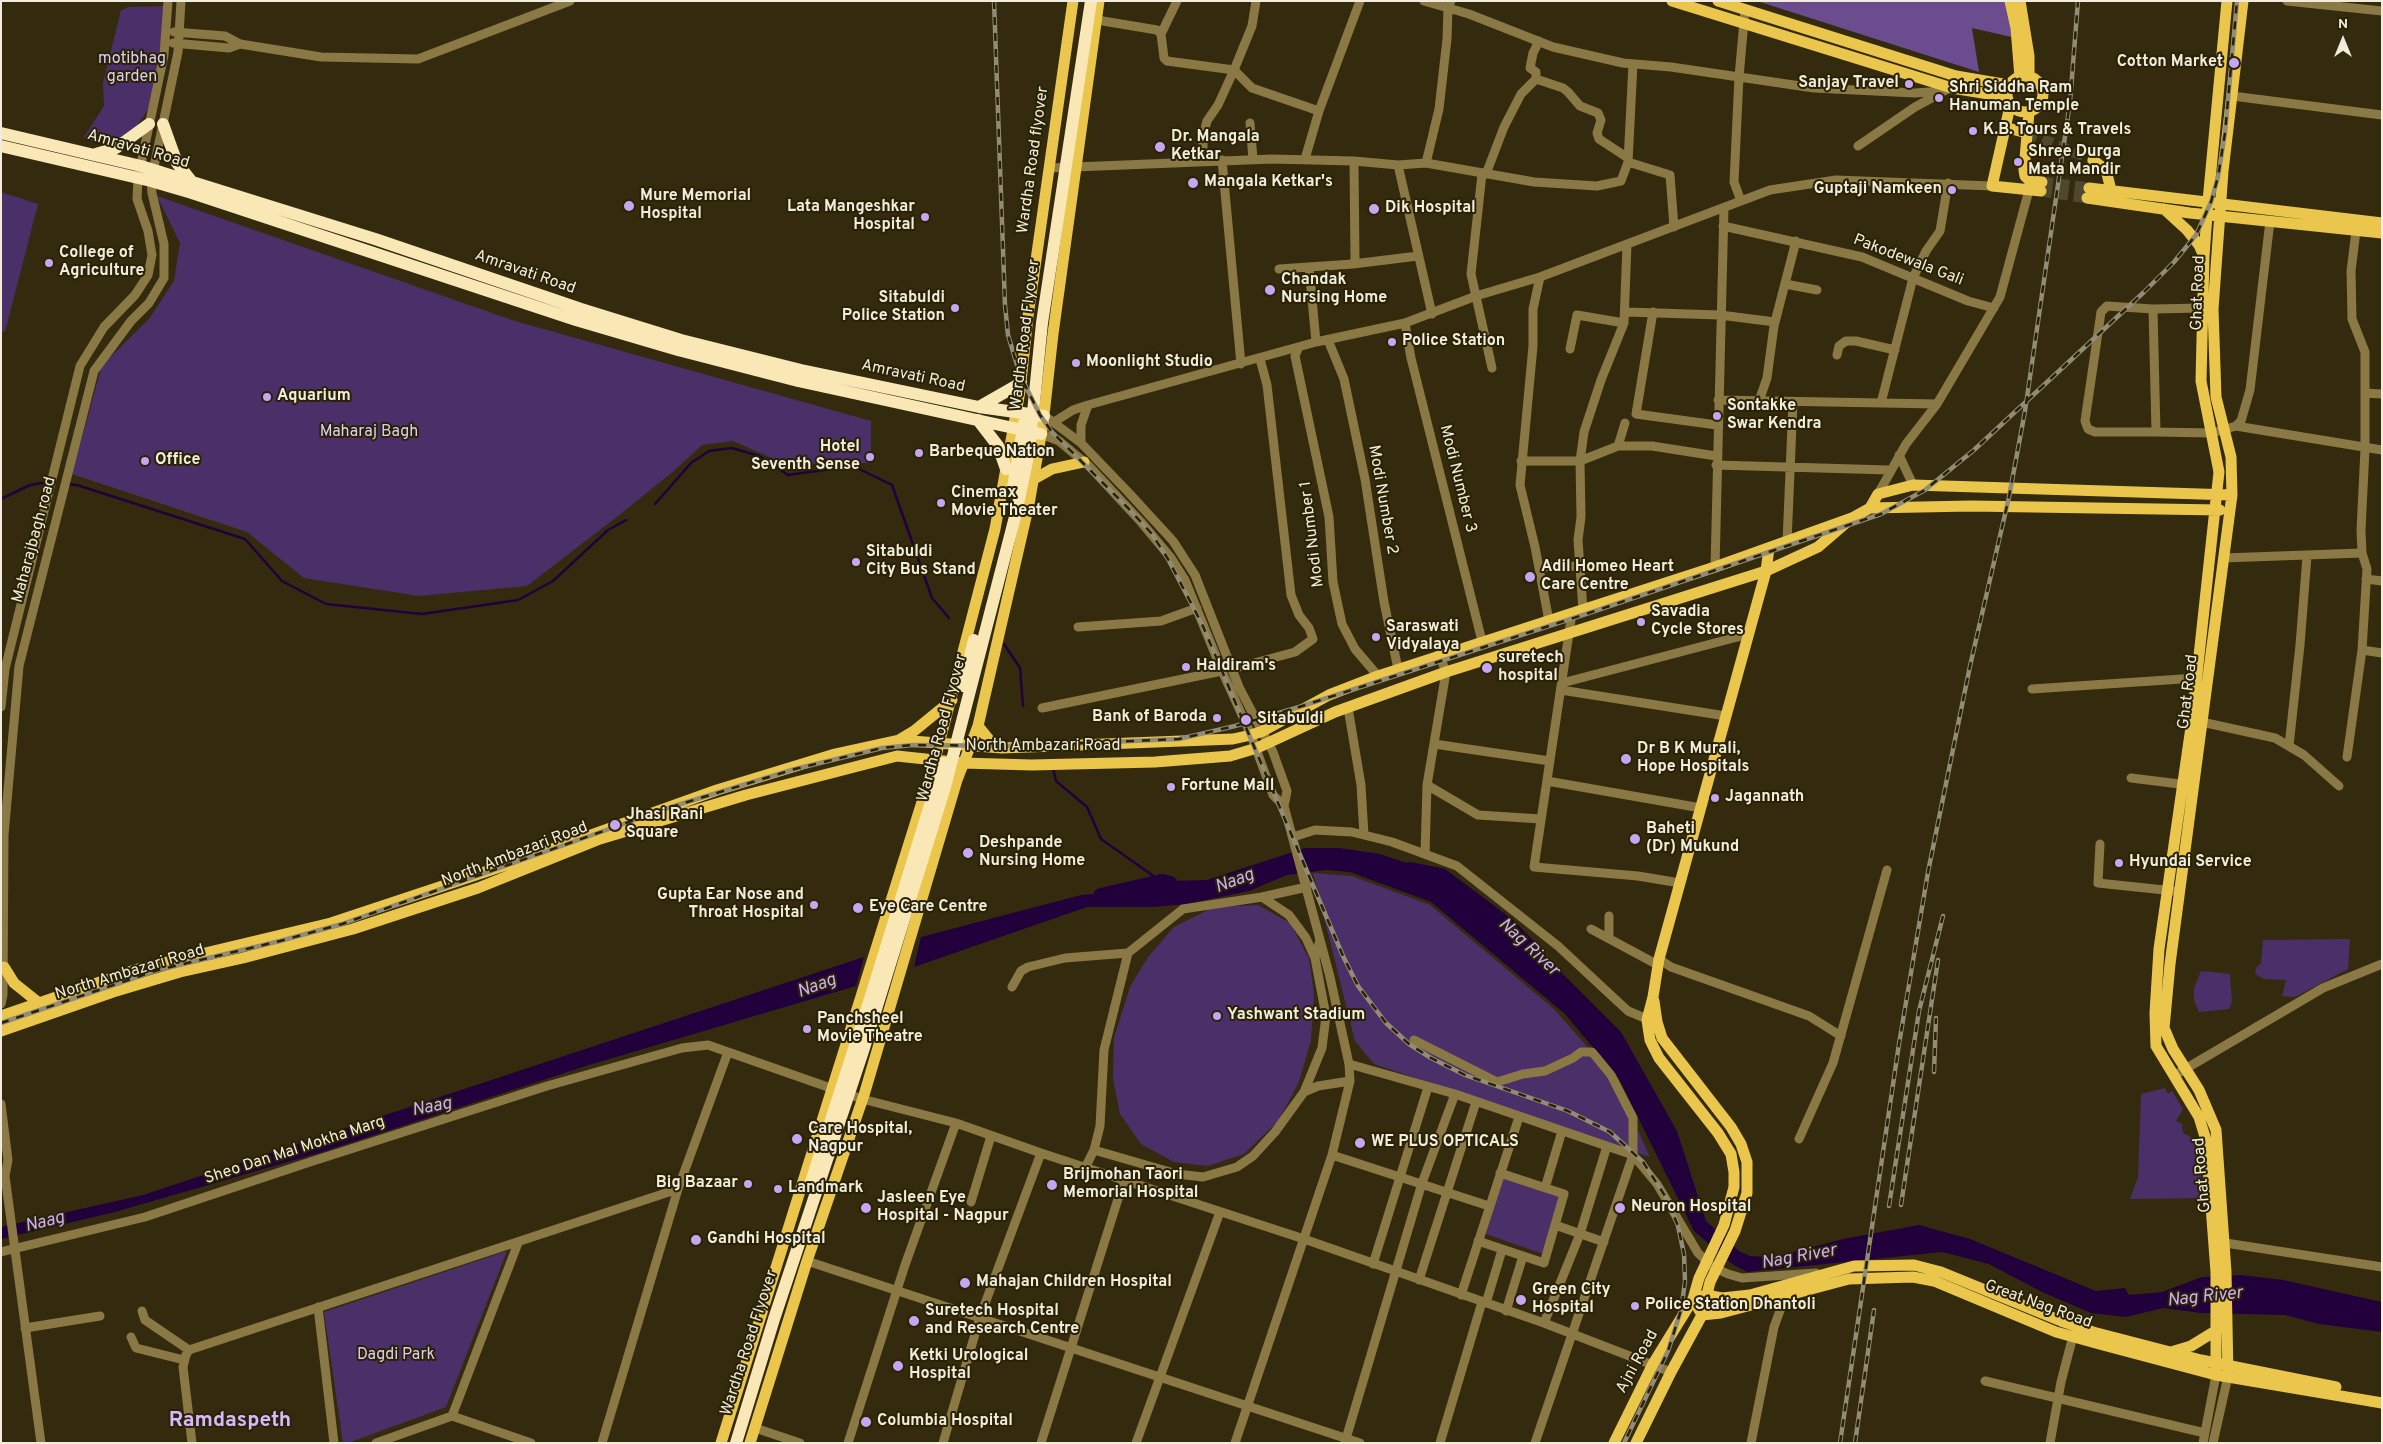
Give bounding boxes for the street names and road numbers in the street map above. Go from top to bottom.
street label: Wardha Road flyover [1014,85,1054,235]
street label: Amravati Road [85,126,191,174]
street label: Pakodewala Gali [1850,231,1966,291]
street label: Amravati Road [472,247,578,299]
street label: Ghat Road [2188,255,2210,331]
street label: Wardha Road Flyover [1007,258,1045,412]
street label: Amravati Road [859,357,967,397]
street label: Modi Number 3 [1434,423,1480,535]
street label: Modi Number 2 [1363,444,1401,556]
street label: Maharajbagh road [9,475,61,605]
street label: Modi Number 1 [1297,480,1329,588]
street label: Wardha Road Flyover [914,652,972,804]
street label: Ghat Road [2175,654,2203,730]
street label: North Ambazari Road [966,737,1120,757]
street label: North Ambazari Road [439,818,591,892]
street label: North Ambazari Road [53,941,207,1005]
street label: Sheo Dan Mal Mokha Marg [202,1113,388,1189]
street label: Ghat Road [2190,1137,2216,1213]
street label: Wardha Road Flyover [717,1268,783,1418]
street label: Great Nag Road [1982,1277,2094,1333]
street label: Ajni Road [1613,1327,1663,1397]

